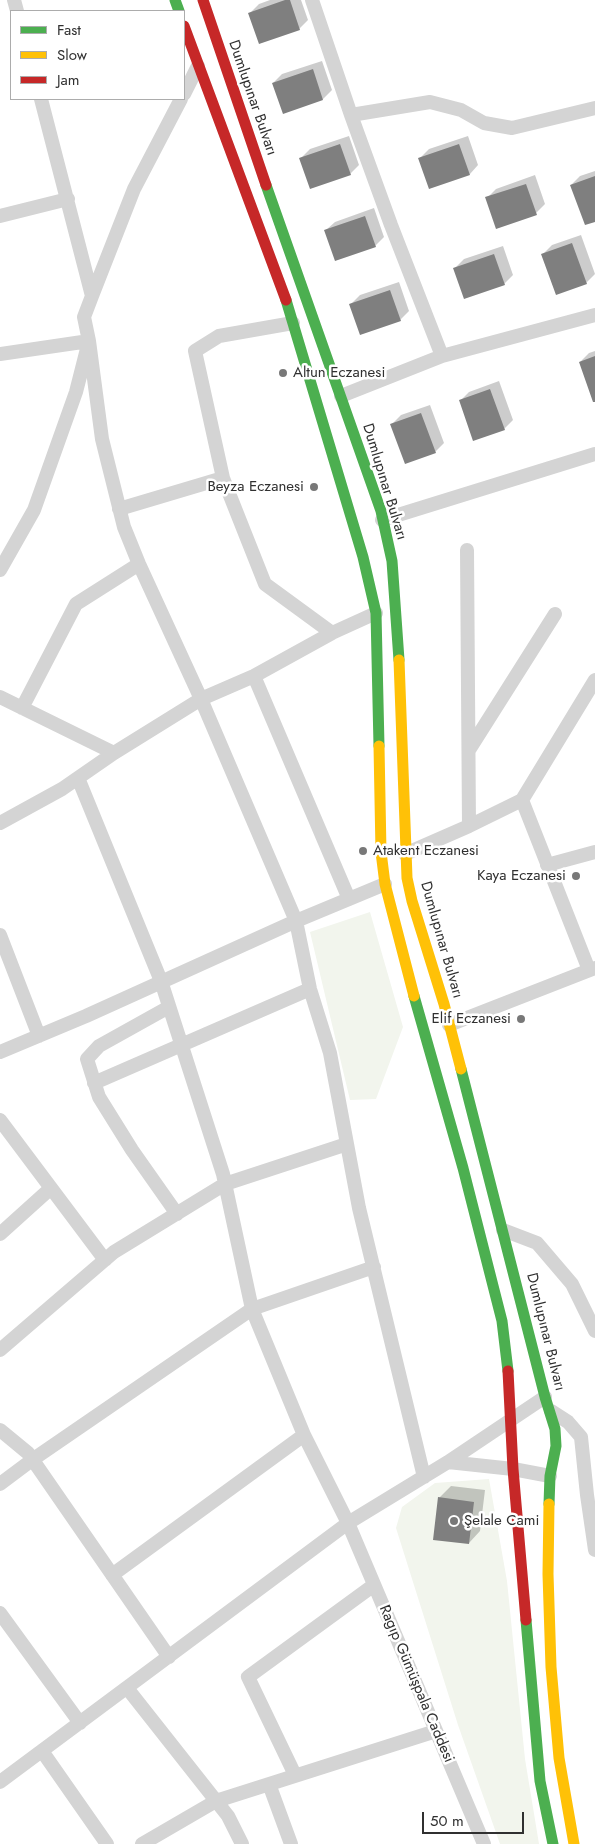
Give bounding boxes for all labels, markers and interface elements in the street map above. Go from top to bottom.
legend [10,10,185,100]
text: Fast [57,19,81,41]
street label: Dumlupınar Bulvarı [224,38,280,158]
text: Slow [57,44,87,66]
text: Jam [57,69,80,91]
place label: Altun Eczanesi [293,364,385,382]
marker: Altun Eczanesi [277,367,289,379]
street label: Dumlupınar Bulvarı [358,422,410,542]
place label: Beyza Eczanesi [207,478,304,496]
marker: Beyza Eczanesi [308,481,320,493]
place label: Atakent Eczanesi [373,842,479,860]
marker: Atakent Eczanesi [357,845,369,857]
place label: Kaya Eczanesi [477,867,566,885]
marker: Kaya Eczanesi [570,870,582,882]
street label: Dumlupınar Bulvarı [416,879,466,1001]
place label: Elif Eczanesi [432,1010,511,1028]
marker: Elif Eczanesi [515,1013,527,1025]
street label: Dumlupınar Bulvarı [522,1271,568,1393]
place label: Şelale Cami [464,1512,539,1530]
marker: Şelale Cami [448,1515,460,1527]
street label: Ragıp Gümüşpala Caddesi [375,1603,457,1765]
scale bar [425,1802,528,1834]
text: 50 m [430,1810,464,1832]

